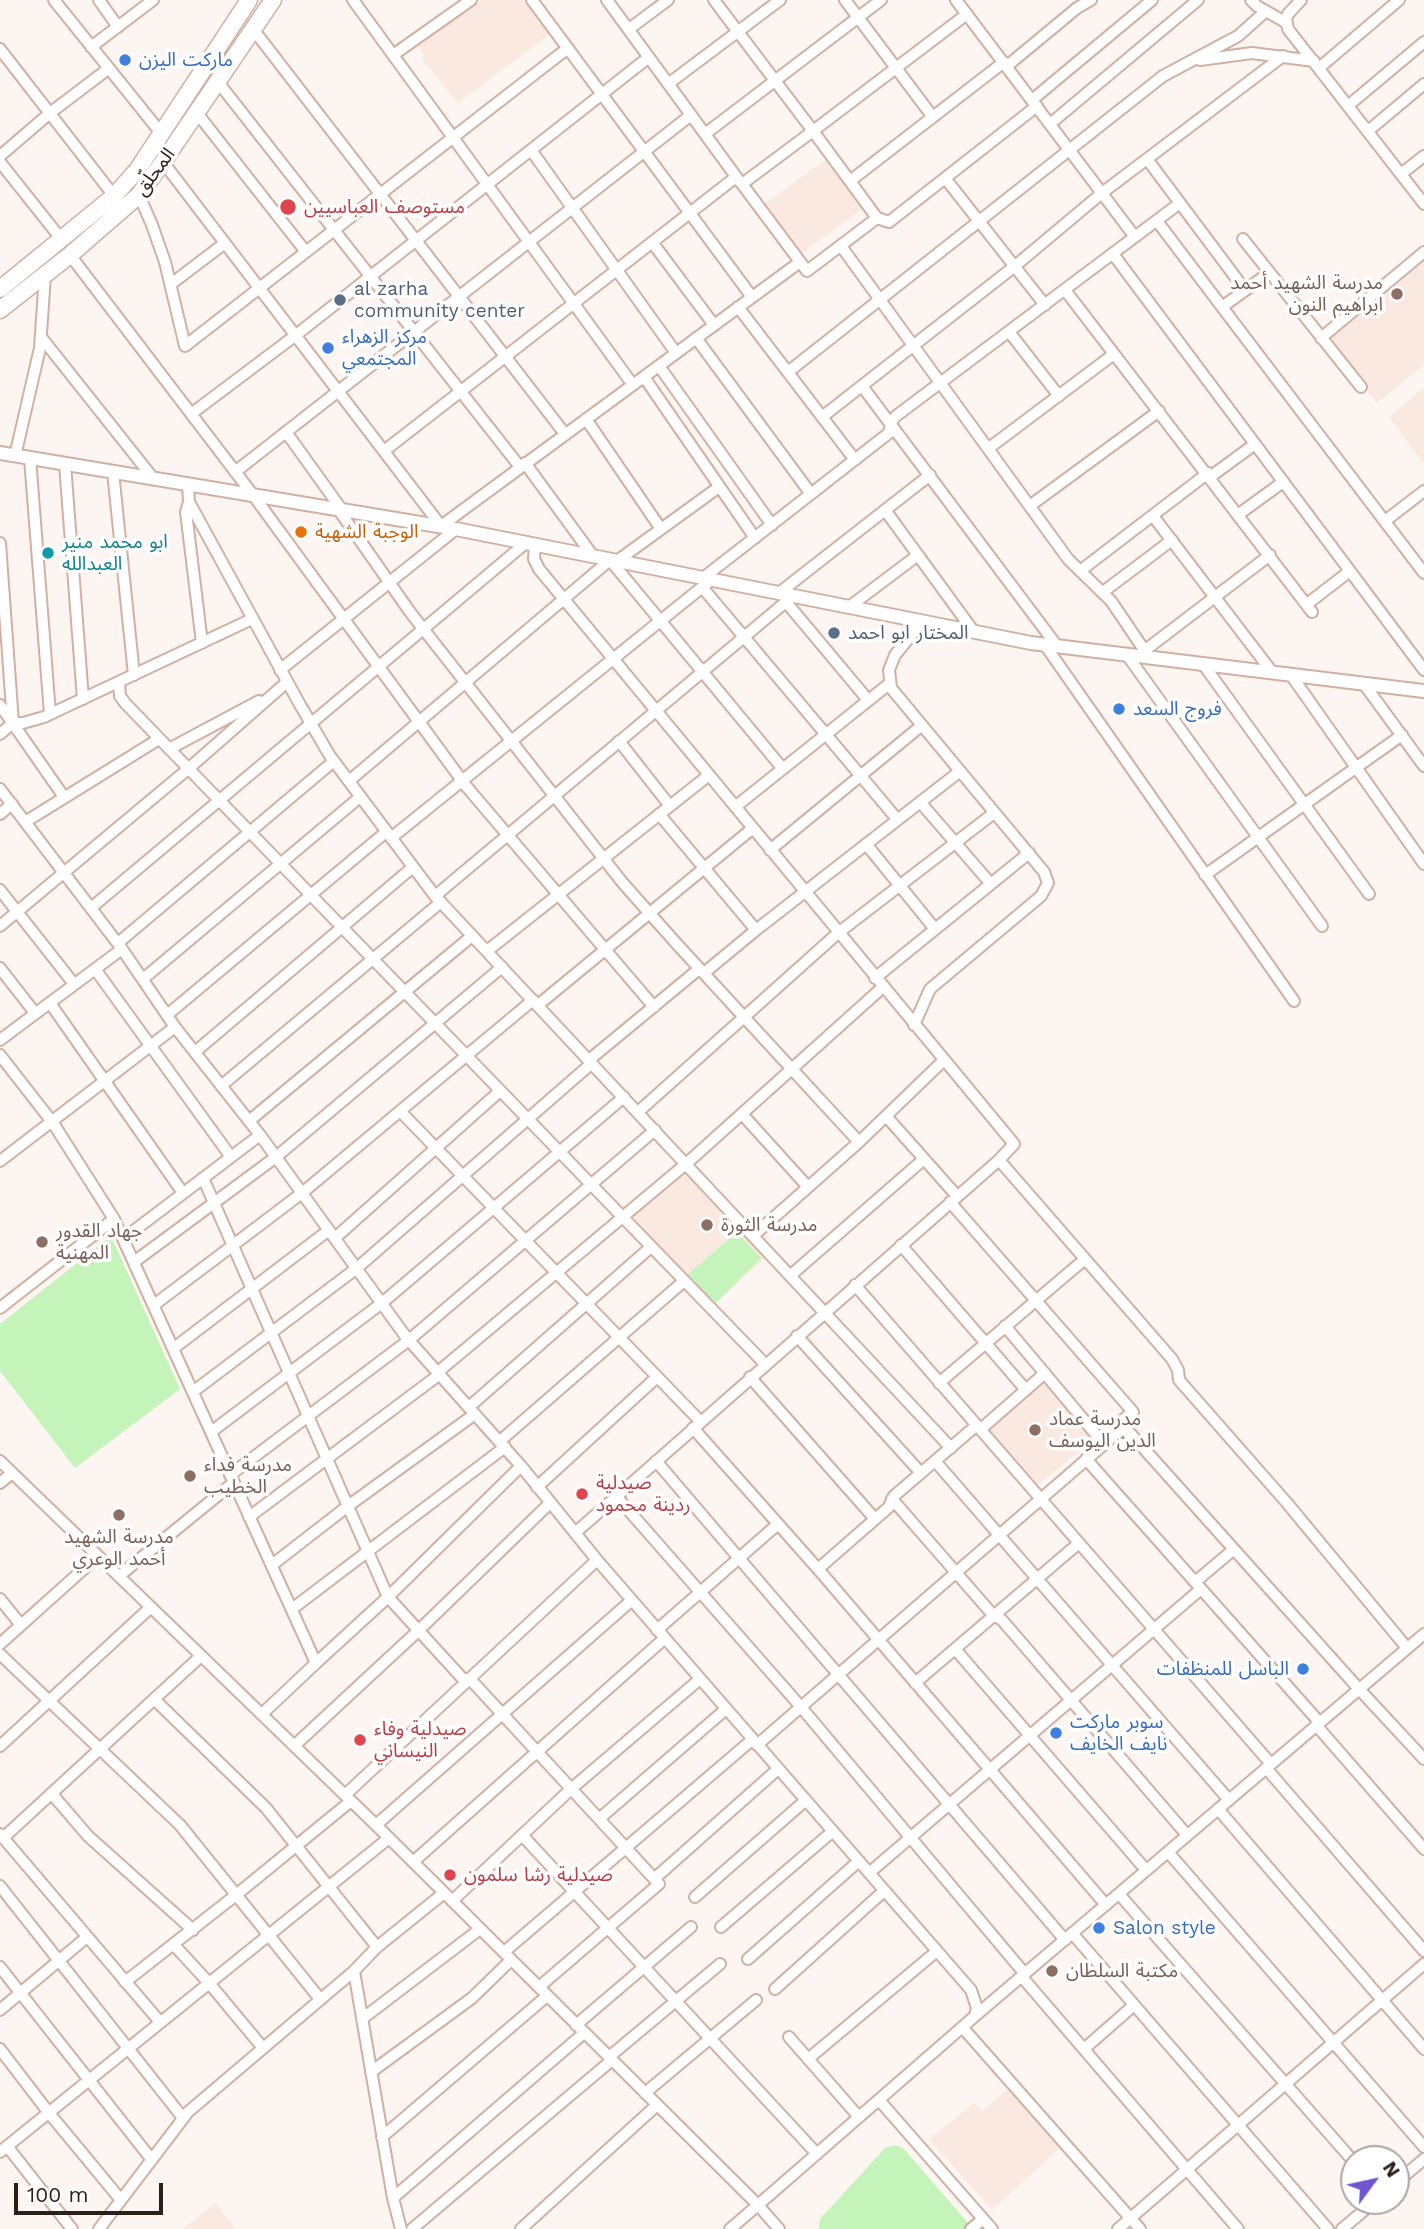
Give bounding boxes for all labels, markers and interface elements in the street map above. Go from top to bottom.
place label: ماركت اليزن [139,49,233,71]
marker: ماركت اليزن [117,52,133,68]
street label: المحلّق [130,144,180,200]
place label: مستوصف العباسيين [304,196,465,218]
marker: مستوصف العباسيين [278,197,298,217]
place label: مدرسة الشهيد أحمد ابراهيم النون [1230,272,1383,316]
place label: al zarha community center [354,278,525,322]
marker: مدرسة الشهيد أحمد ابراهيم النون [1389,286,1405,302]
marker: al zarha community center [332,292,348,308]
place label: مركز الزهراء المجتمعي [342,326,427,370]
marker: مركز الزهراء المجتمعي [320,340,336,356]
place label: الوجبة الشهية [315,521,418,543]
marker: الوجبة الشهية [293,524,309,540]
place label: ابو محمد منير العبدالله [62,531,168,575]
marker: ابو محمد منير العبدالله [40,545,56,561]
place label: المختار ابو احمد [848,622,968,644]
marker: المختار ابو احمد [826,625,842,641]
place label: فروج السعد [1133,698,1222,720]
marker: فروج السعد [1111,701,1127,717]
place label: مدرسة الثورة [721,1214,818,1236]
marker: مدرسة الثورة [699,1217,715,1233]
place label: جهاد القدور المهنية [56,1220,142,1264]
marker: جهاد القدور المهنية [34,1234,50,1250]
place label: مدرسة عماد الدين اليوسف [1049,1408,1156,1452]
marker: مدرسة عماد الدين اليوسف [1027,1422,1043,1438]
place label: مدرسة فداء الخطيب [204,1454,292,1498]
marker: مدرسة فداء الخطيب [182,1468,198,1484]
place label: صيدلية ردينة محمود [596,1472,690,1516]
marker: صيدلية ردينة محمود [574,1486,590,1502]
marker: مدرسة الشهيد أحمد الوعري [111,1507,127,1523]
place label: مدرسة الشهيد أحمد الوعري [64,1526,174,1570]
place label: الباسل للمنظفات [1157,1658,1289,1680]
marker: الباسل للمنظفات [1295,1661,1311,1677]
place label: سوبر ماركت نايف الخايف [1070,1711,1167,1755]
place label: صيدلية وفاء النيساني [374,1718,466,1762]
marker: سوبر ماركت نايف الخايف [1048,1725,1064,1741]
marker: صيدلية وفاء النيساني [352,1732,368,1748]
place label: صيدلية رشا سلمون [464,1864,613,1886]
marker: صيدلية رشا سلمون [442,1867,458,1883]
place label: Salon style [1113,1917,1216,1939]
marker: Salon style [1091,1920,1107,1936]
place label: مكتبة السلطان [1066,1960,1178,1982]
marker: مكتبة السلطان [1044,1963,1060,1979]
north arrow [1340,2145,1410,2215]
text: N [1378,2157,1405,2182]
scale bar [18,2170,166,2214]
text: 100 m [27,2182,89,2207]

